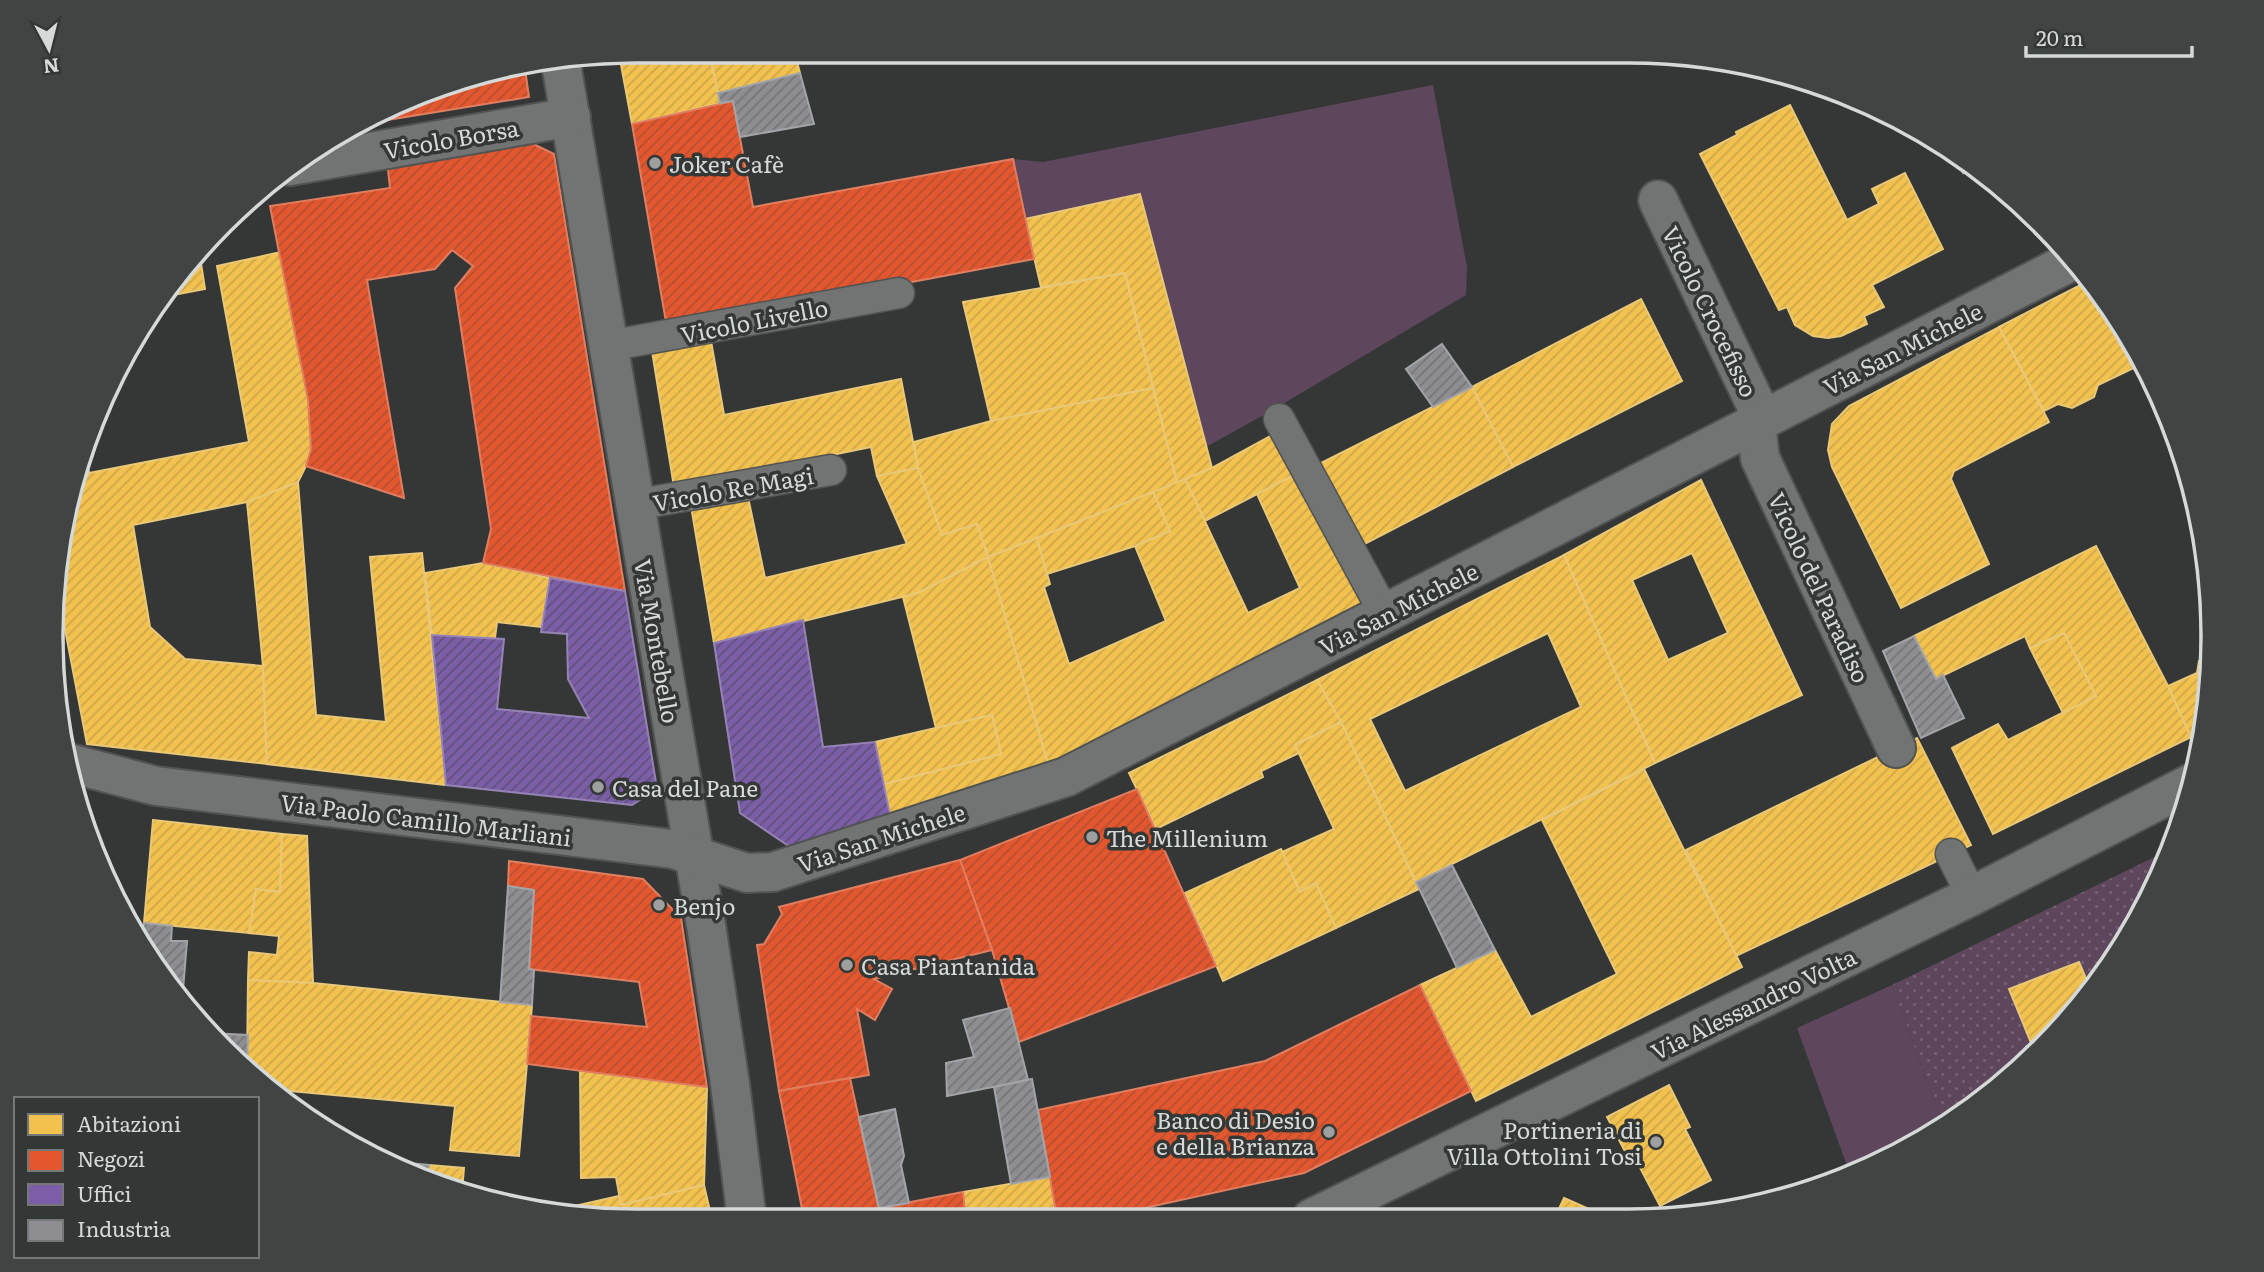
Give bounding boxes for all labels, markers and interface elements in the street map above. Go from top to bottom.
north arrow [14,14,84,84]
scale bar [2026,14,2192,58]
text: 20 m [2036,21,2083,52]
text: N [42,52,61,82]
street label: Vicolo Borsa [381,109,522,167]
place label: Joker Cafè [669,146,784,180]
marker: Joker Cafè [647,155,663,171]
street label: Vicolo Crocefisso [1655,220,1767,402]
street label: Vicolo Livello [677,289,831,351]
street label: Via San Michele [1816,293,1988,403]
street label: Vicolo Re Magi [650,457,816,519]
street label: Vicolo del Paradiso [1761,486,1879,688]
street label: Via San Michele [1312,553,1484,663]
street label: Via Montebello [627,556,689,726]
place label: Casa del Pane [612,770,758,804]
marker: Casa del Pane [590,779,606,795]
street label: Via Paolo Camillo Marliani [279,784,574,854]
street label: Via San Michele [793,794,969,880]
place label: The Millenium [1106,820,1268,854]
marker: The Millenium [1084,829,1100,845]
place label: Benjo [673,888,735,922]
marker: Benjo [651,897,667,913]
street label: Via Alessandro Volta [1645,938,1862,1068]
place label: Casa Piantanida [861,948,1036,982]
marker: Casa Piantanida [839,957,855,973]
legend [14,1097,259,1258]
place label: Banco di Desio e della Brianza [1156,1102,1316,1162]
text: Abitazioni [77,1107,181,1138]
place label: Portineria di Villa Ottolini Tosi [1447,1112,1642,1172]
marker: Banco di Desio e della Brianza [1321,1124,1337,1140]
marker: Portineria di Villa Ottolini Tosi [1648,1134,1664,1150]
text: Negozi [77,1142,145,1173]
text: Uffici [77,1177,132,1208]
text: Industria [77,1212,171,1243]

